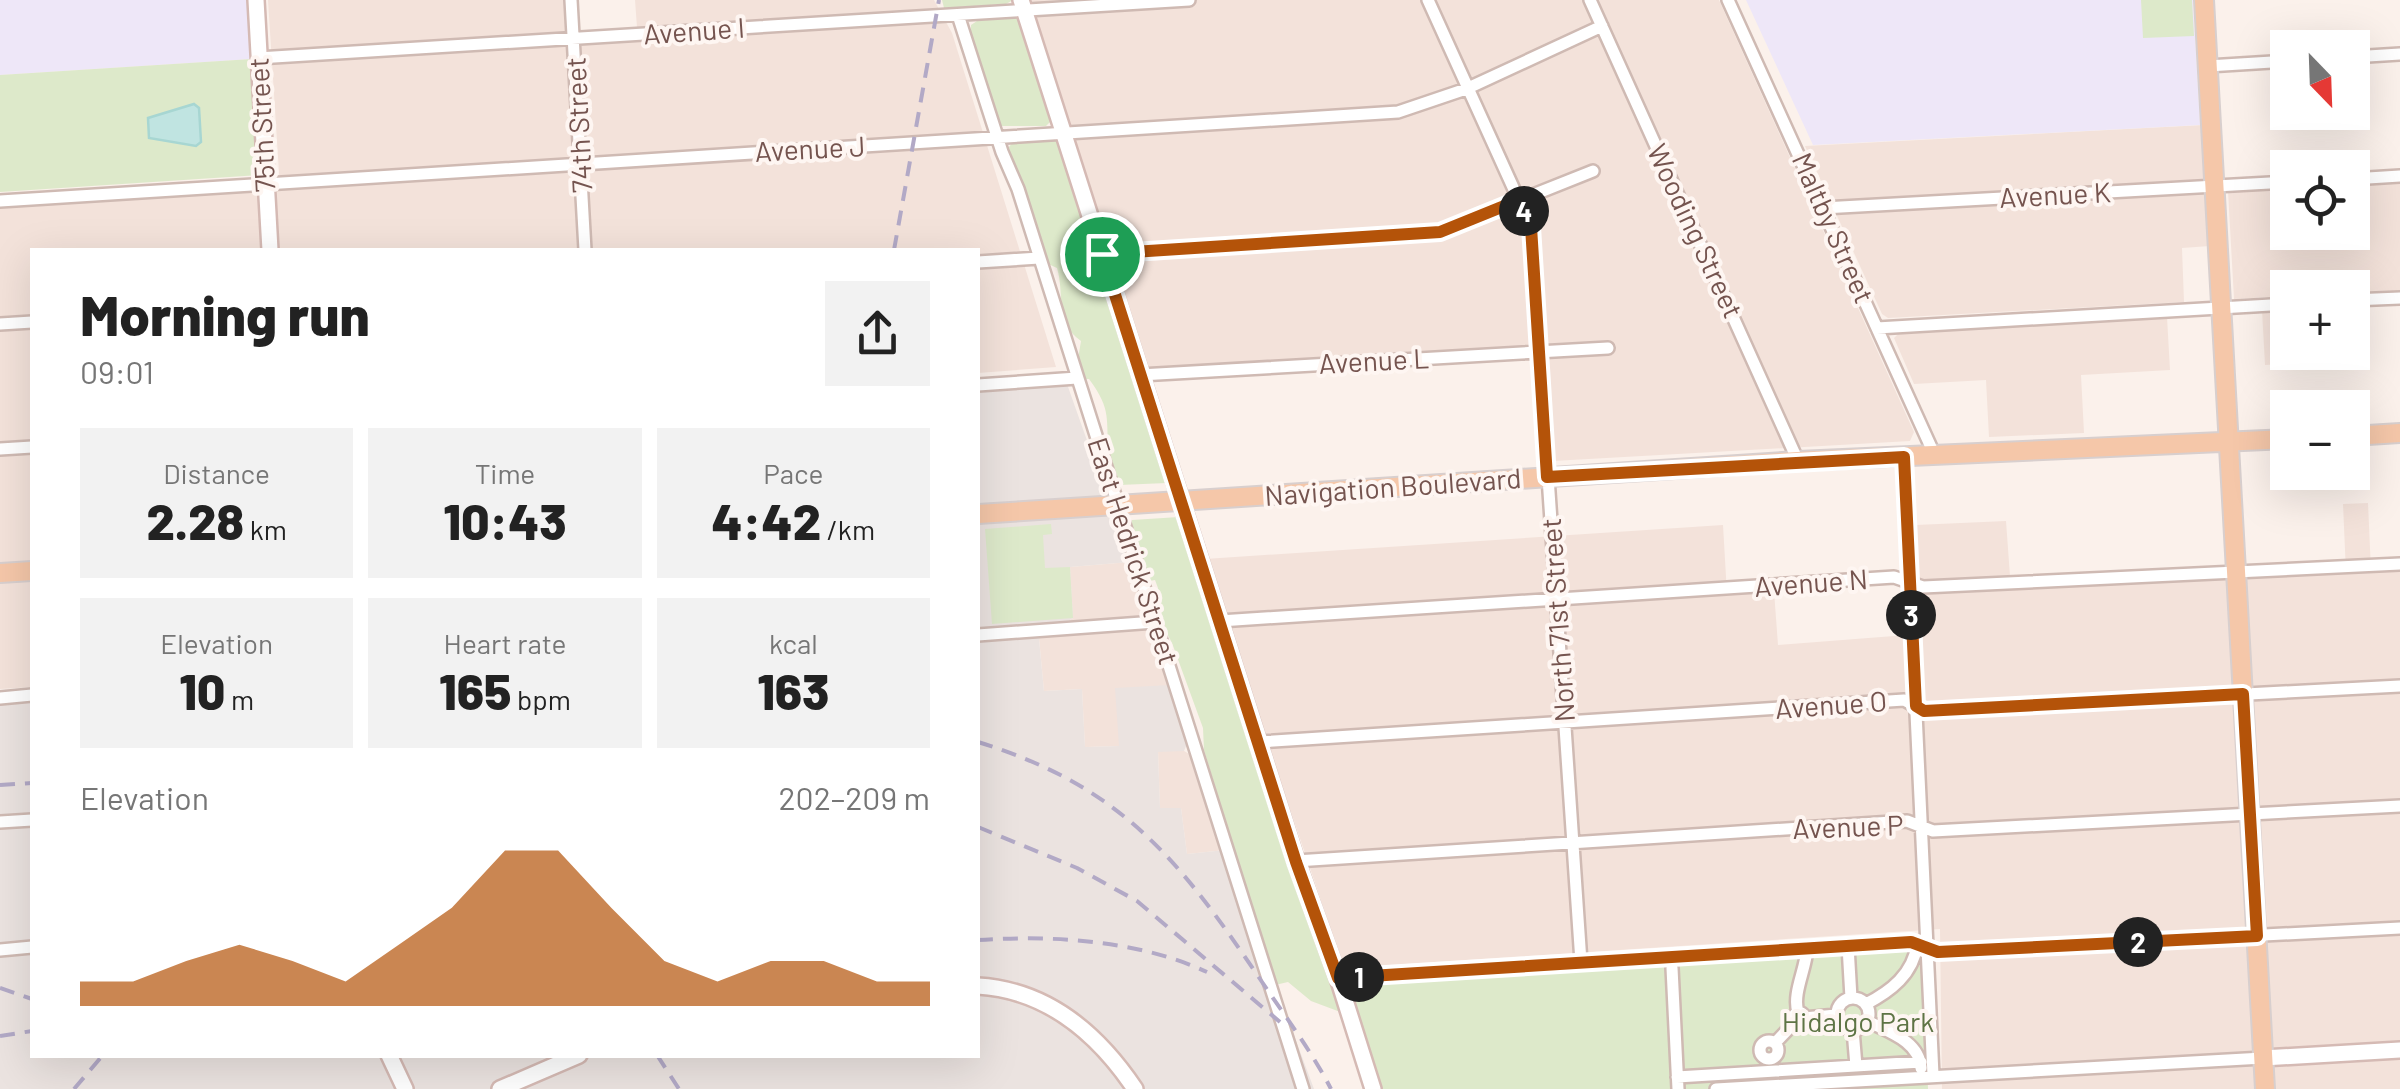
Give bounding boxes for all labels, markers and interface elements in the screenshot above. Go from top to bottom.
street label: Avenue I [642,9,746,51]
north arrow [2270,30,2370,130]
map controls [2270,30,2370,490]
street label: 74th Street [557,56,599,194]
street label: 75th Street [240,57,282,193]
street label: Avenue J [754,128,866,168]
street label: Wooding Street [1641,138,1751,323]
street label: Maltby Street [1786,147,1882,308]
button: locate [2270,150,2370,250]
street label: Avenue K [1998,174,2112,214]
pin: 4 [1499,186,1549,236]
text: 4 [1516,194,1532,228]
pin [1060,212,1145,297]
icon: arrive [1075,227,1130,282]
button: + [2270,270,2370,370]
text: Morning run [80,281,370,347]
button: share [825,281,930,386]
street label: Avenue L [1318,340,1430,380]
text: 09:01 [80,352,154,390]
button: − [2270,390,2370,490]
street label: East Hedrick Street [1081,433,1187,669]
text: Distance [163,456,270,490]
text: Time [475,456,535,490]
text: Pace [763,456,823,490]
street label: Navigation Boulevard [1263,460,1523,512]
text: 2.28 [146,490,244,550]
text: 10:43 [443,490,567,550]
text: 4:42 [712,490,821,550]
text: km [244,512,287,546]
text: /km [821,512,875,546]
street label: North 71st Street [1533,517,1581,723]
street label: Avenue N [1753,561,1869,603]
pin: 3 [1886,590,1936,640]
text: 3 [1903,598,1919,632]
text: Elevation [160,626,273,660]
text: Heart rate [444,626,566,660]
text: kcal [769,626,818,660]
text: 10 [179,660,225,720]
text: 165 [439,660,511,720]
text: 163 [757,660,830,720]
text: m [225,682,254,716]
text: bpm [511,682,571,716]
street label: Avenue O [1774,683,1888,725]
text: Elevation [80,778,209,816]
text: 202–209 m [778,778,930,816]
street label: Avenue P [1792,807,1904,845]
pin: 2 [2113,917,2163,967]
text: 2 [2130,925,2146,959]
pin: 1 [1334,952,1384,1002]
text: 1 [1354,960,1364,994]
park label: Hidalgo Park [1782,1004,1934,1038]

